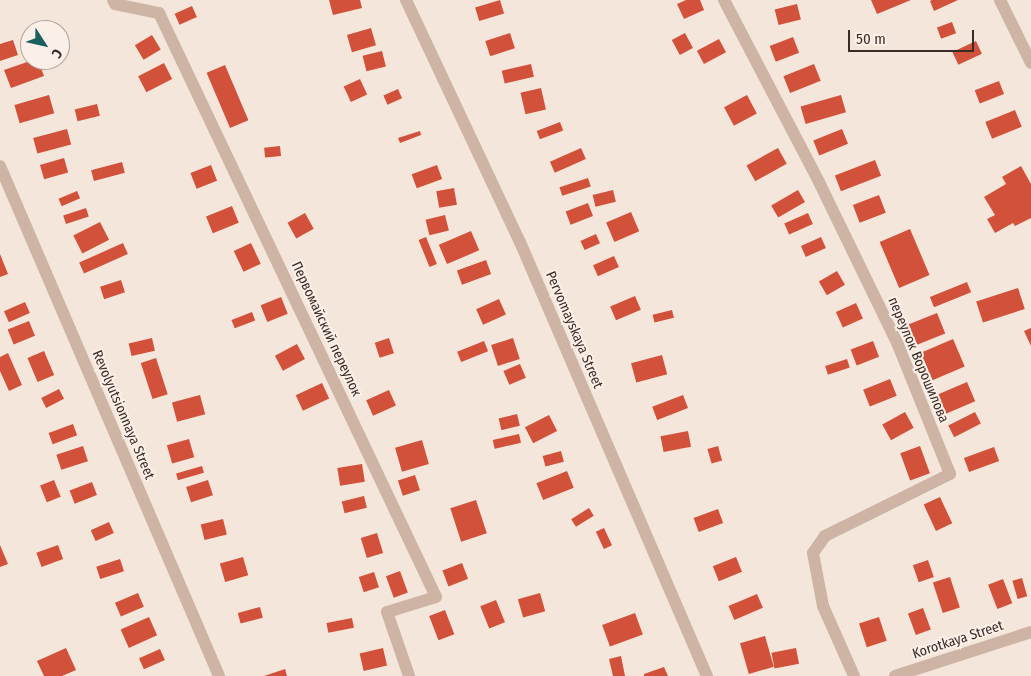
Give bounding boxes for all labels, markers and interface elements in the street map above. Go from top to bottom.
north arrow [20,20,70,70]
scale bar [851,20,977,52]
text: 50 m [856,30,886,48]
text: С [48,45,66,61]
street label: Первомайский переулок [287,259,365,399]
street label: Pervomayskaya Street [542,269,606,391]
street label: переулок Ворошилова [884,295,952,425]
street label: Revolyutsionnaya Street [88,348,158,482]
street label: Korotkaya Street [910,617,1006,663]

